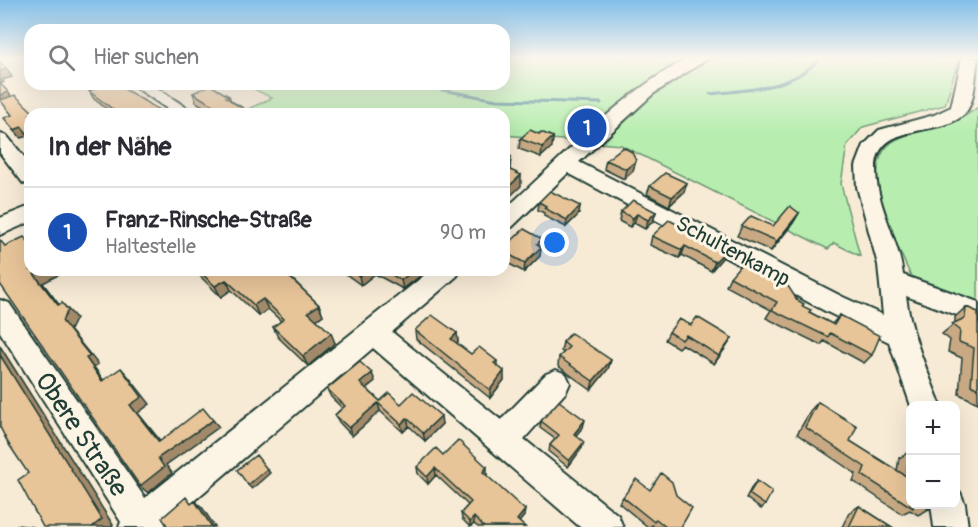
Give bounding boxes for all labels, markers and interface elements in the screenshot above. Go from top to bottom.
search box [24,24,510,90]
icon: search [45,41,78,74]
text: Hier suchen [93,43,199,71]
pin: 1 [568,106,606,150]
text: In der Nähe [48,131,171,163]
text: Franz-Rinsche-Straße [105,206,312,234]
street label: Schultenkamp [671,210,795,293]
text: 1 [64,220,71,245]
text: 90 m [440,220,486,245]
your location [540,228,569,257]
text: Haltestelle [105,234,196,259]
street label: Obere Straße [28,366,135,503]
map controls [906,401,960,509]
button: + [906,401,960,455]
button: − [906,455,960,509]

